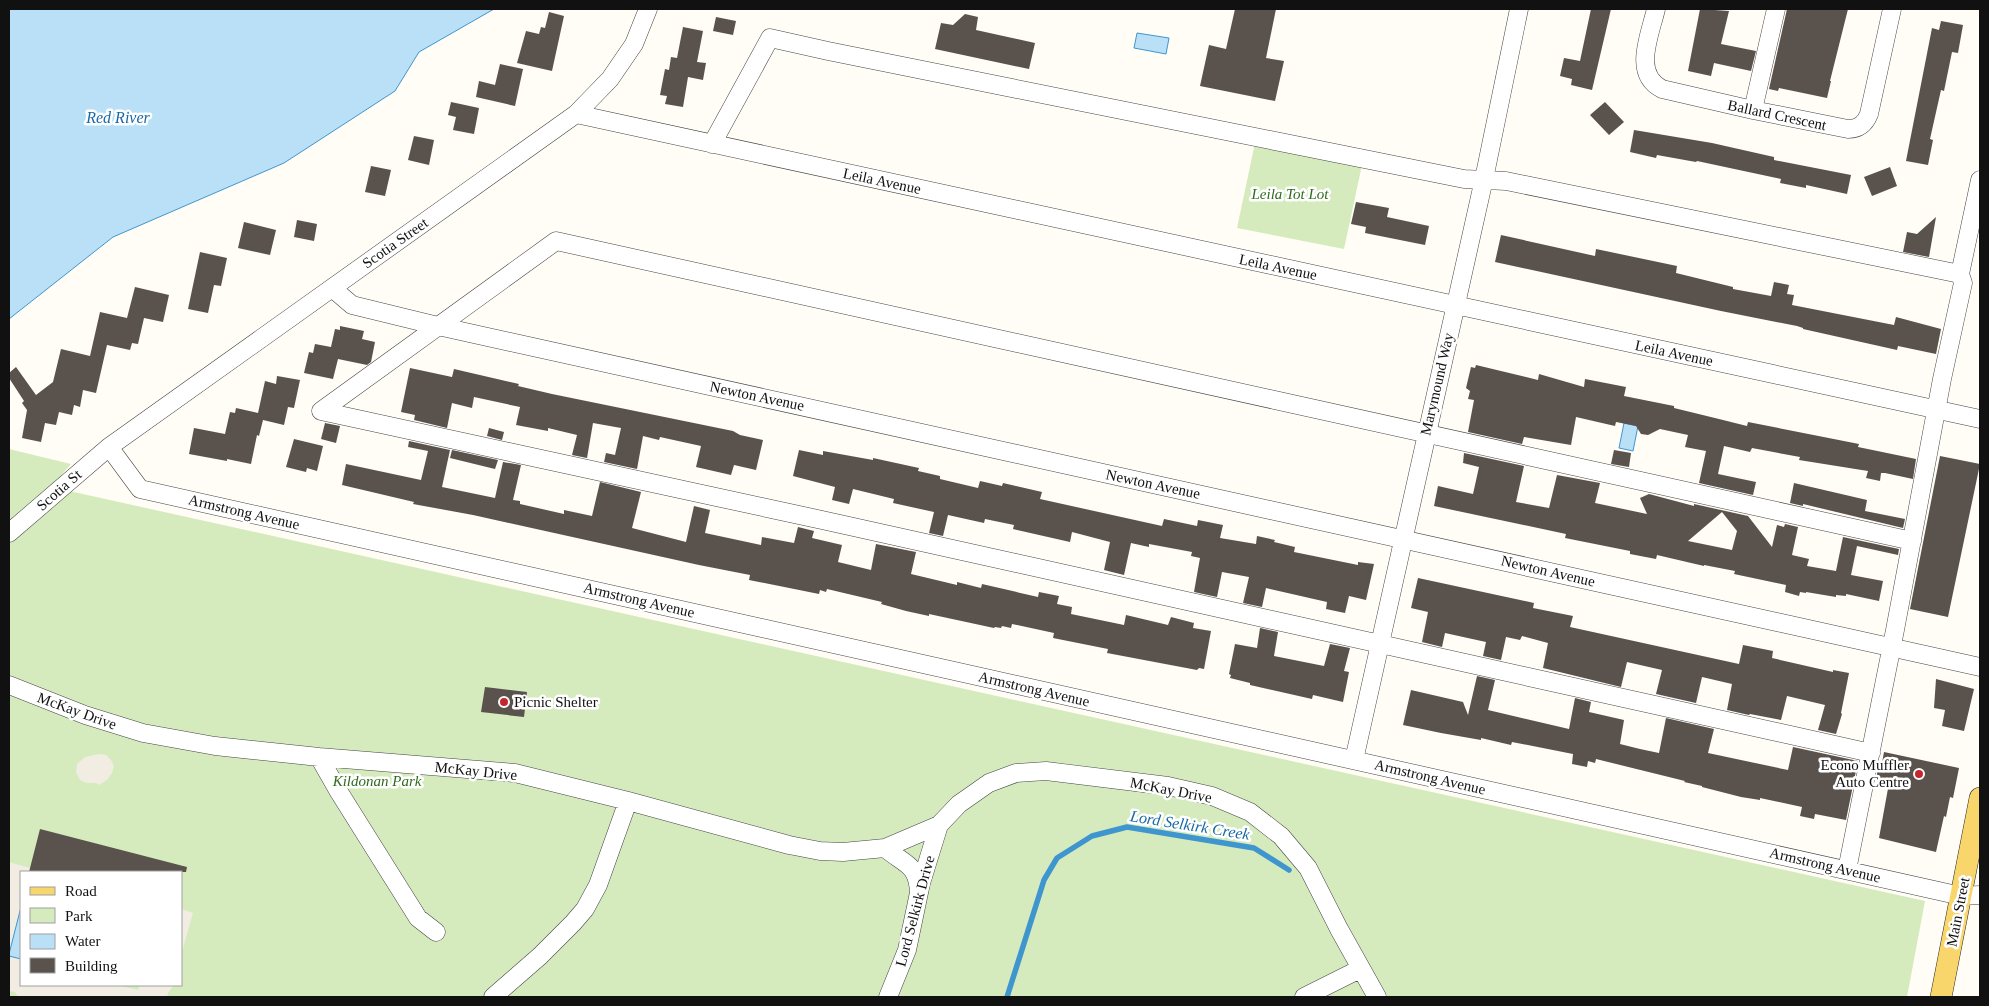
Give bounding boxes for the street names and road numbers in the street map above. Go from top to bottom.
street label: Ballard Crescent [1726,97,1829,133]
street label: Leila Avenue [842,165,923,197]
street label: Scotia Street [359,214,431,271]
street label: Leila Avenue [1238,251,1319,283]
street label: Marymound Way [1417,331,1457,437]
street label: Leila Avenue [1634,337,1715,369]
street label: Newton Avenue [708,378,806,414]
street label: Scotia St [33,466,85,514]
street label: Newton Avenue [1104,466,1202,502]
street label: Armstrong Avenue [187,491,301,533]
street label: Newton Avenue [1499,552,1597,590]
street label: Armstrong Avenue [582,579,696,621]
street label: Armstrong Avenue [977,668,1091,710]
street label: McKay Drive [35,689,119,733]
street label: Armstrong Avenue [1373,756,1487,798]
street label: McKay Drive [434,759,518,783]
street label: McKay Drive [1129,774,1214,806]
street label: Armstrong Avenue [1768,844,1882,886]
street label: Lord Selkirk Drive [893,853,938,968]
street label: Main Street [1943,875,1973,948]

